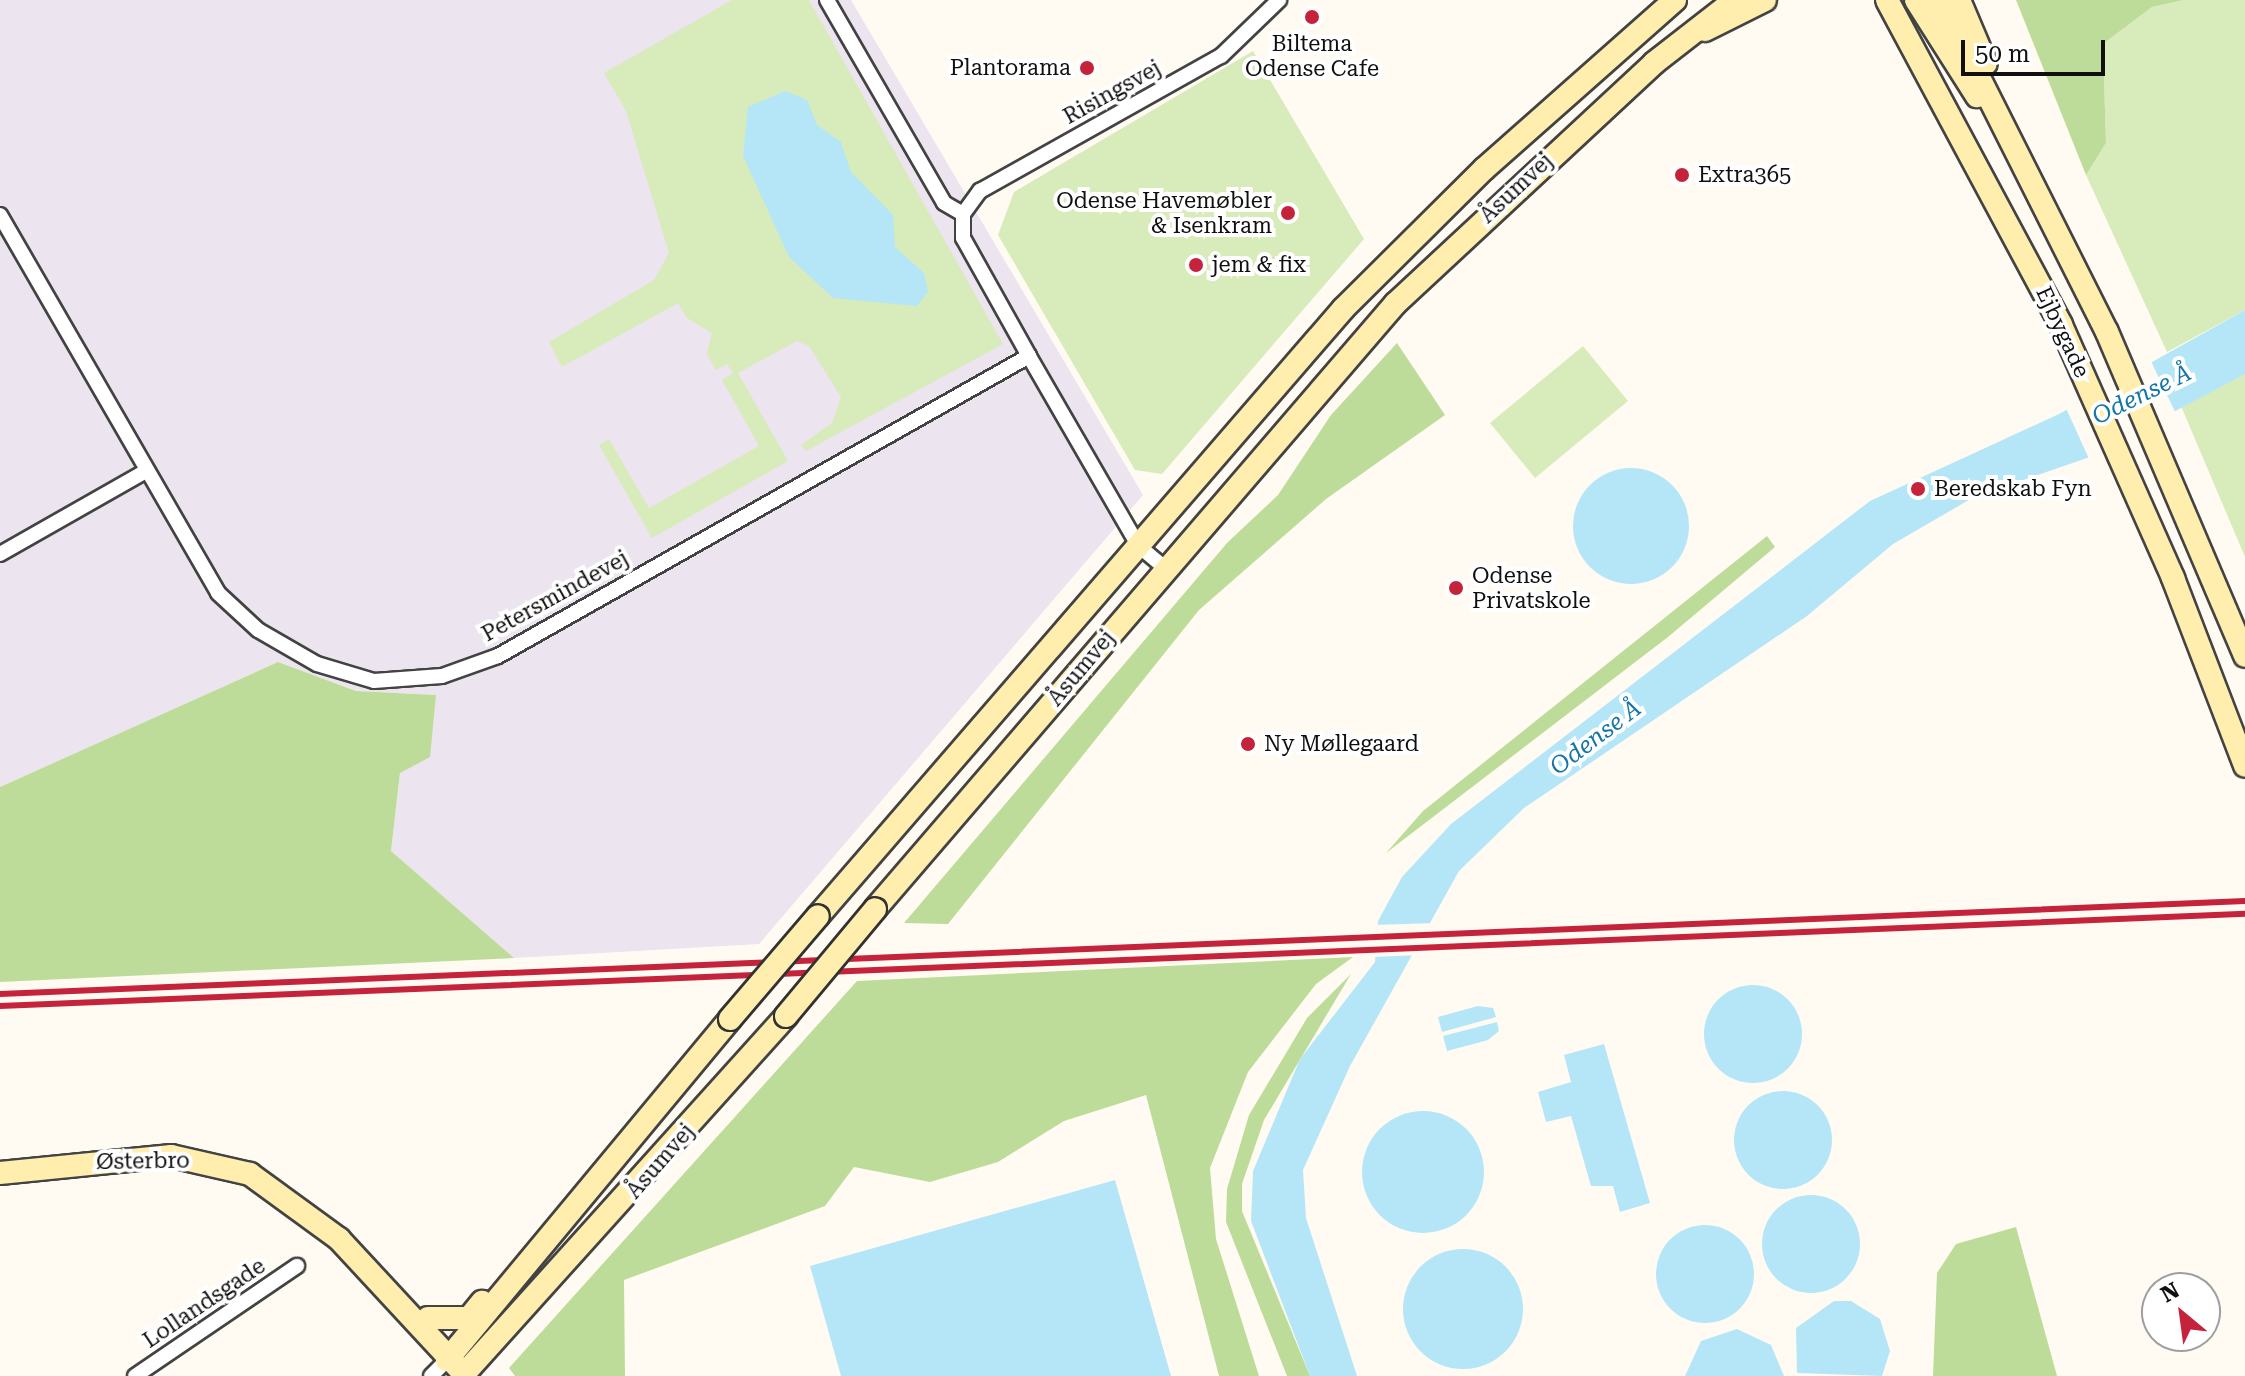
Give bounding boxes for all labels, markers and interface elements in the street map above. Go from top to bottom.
marker: Biltema Odense Cafe [1303,8,1321,26]
scale bar [1965,24,2109,74]
place label: Biltema Odense Cafe [1245,30,1379,82]
text: 50 m [1975,40,2030,68]
street label: Risingsvej [1059,54,1165,130]
place label: Plantorama [950,55,1071,81]
marker: Plantorama [1078,59,1096,77]
street label: Åsumvej [1474,148,1558,228]
place label: Extra365 [1698,162,1791,188]
marker: Extra365 [1673,166,1691,184]
place label: Odense Havemøbler & Isenkram [1056,187,1272,238]
marker: Odense Havemøbler & Isenkram [1279,204,1297,222]
place label: jem & fix [1212,252,1306,278]
marker: jem & fix [1187,256,1205,274]
street label: Ejbygade [2031,282,2095,382]
water label: Odense Å [2088,359,2196,431]
place label: Beredskab Fyn [1934,476,2092,502]
marker: Beredskab Fyn [1909,480,1927,498]
street label: Petersmindevej [477,545,633,647]
place label: Odense Privatskole [1472,562,1591,614]
marker: Odense Privatskole [1447,579,1465,597]
street label: Åsumvej [1042,625,1120,711]
water label: Odense Å [1545,694,1647,782]
place label: Ny Møllegaard [1264,731,1419,757]
marker: Ny Møllegaard [1239,735,1257,753]
street label: Åsumvej [620,1118,700,1204]
street label: Østerbro [96,1147,190,1175]
street label: Lollandsgade [138,1252,270,1354]
north arrow [2141,1272,2221,1352]
text: N [2157,1277,2184,1307]

